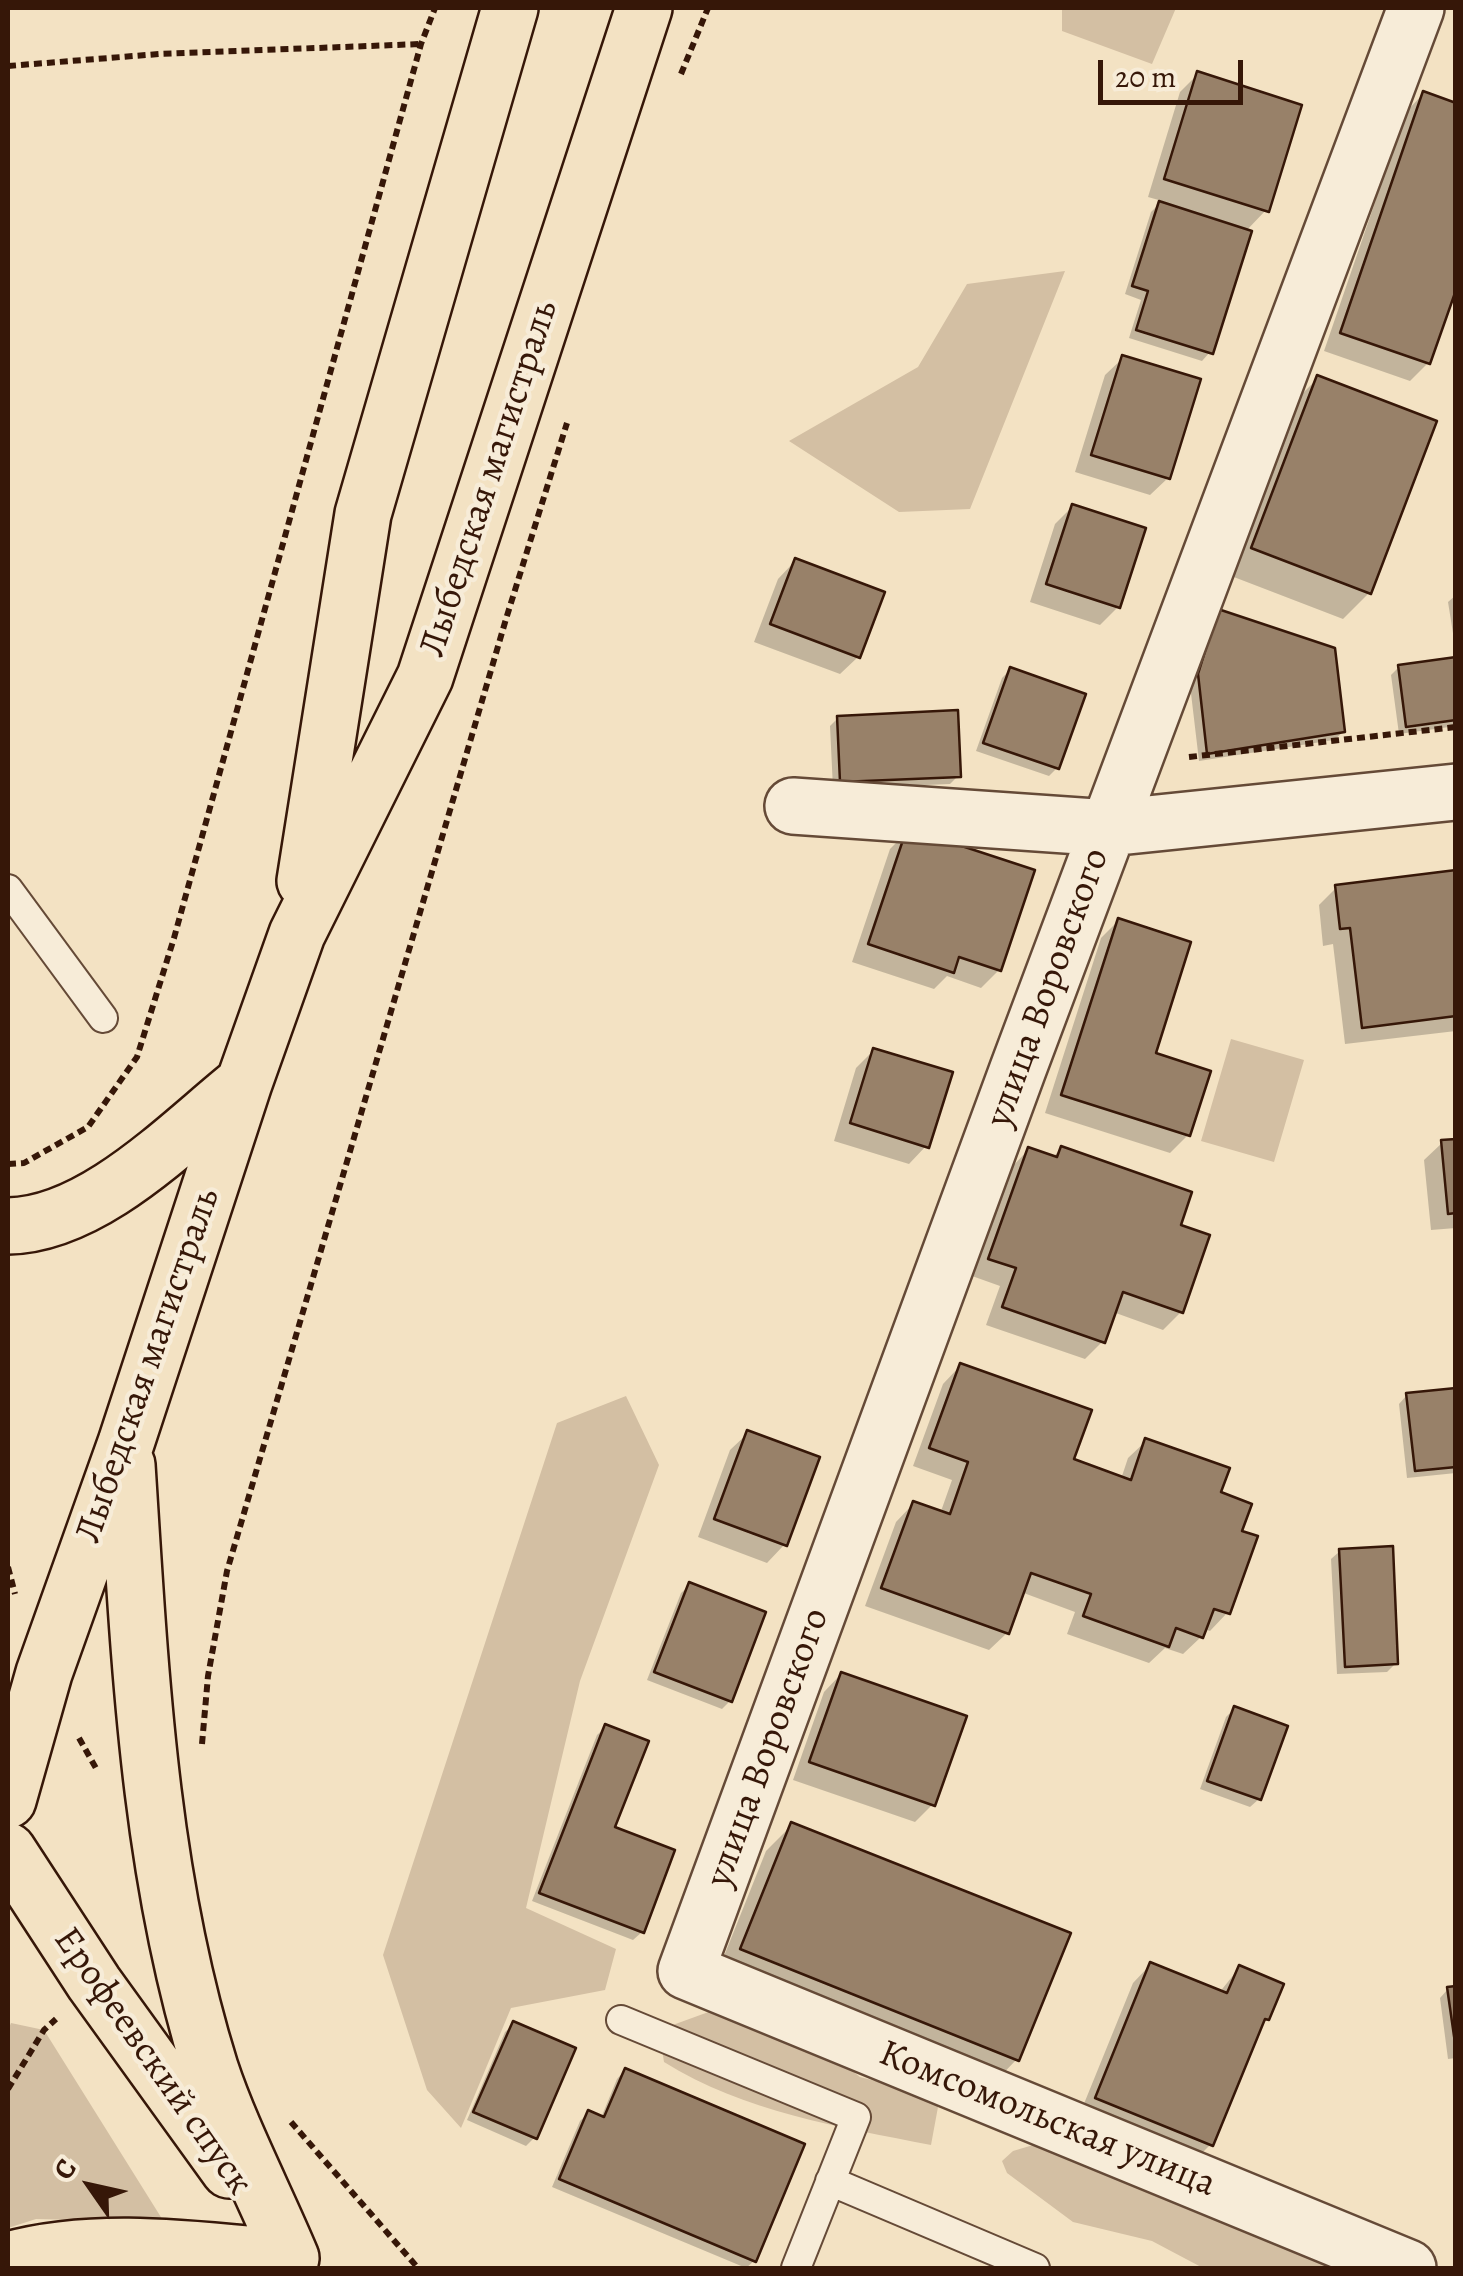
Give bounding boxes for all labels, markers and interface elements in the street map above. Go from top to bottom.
scale bar [1103,40,1248,102]
text: 20 m [1115,57,1176,97]
street label: Лыбедская магистраль [411,295,569,663]
street label: улица Воровского [977,843,1121,1133]
street label: Лыбедская магистраль [67,1183,231,1549]
street label: улица Воровского [697,1603,841,1893]
street label: Ерофеевский спуск [43,1919,261,2205]
street label: Комсомольская улица [872,2032,1222,2208]
north arrow [40,2136,140,2236]
text: С [45,2151,86,2187]

